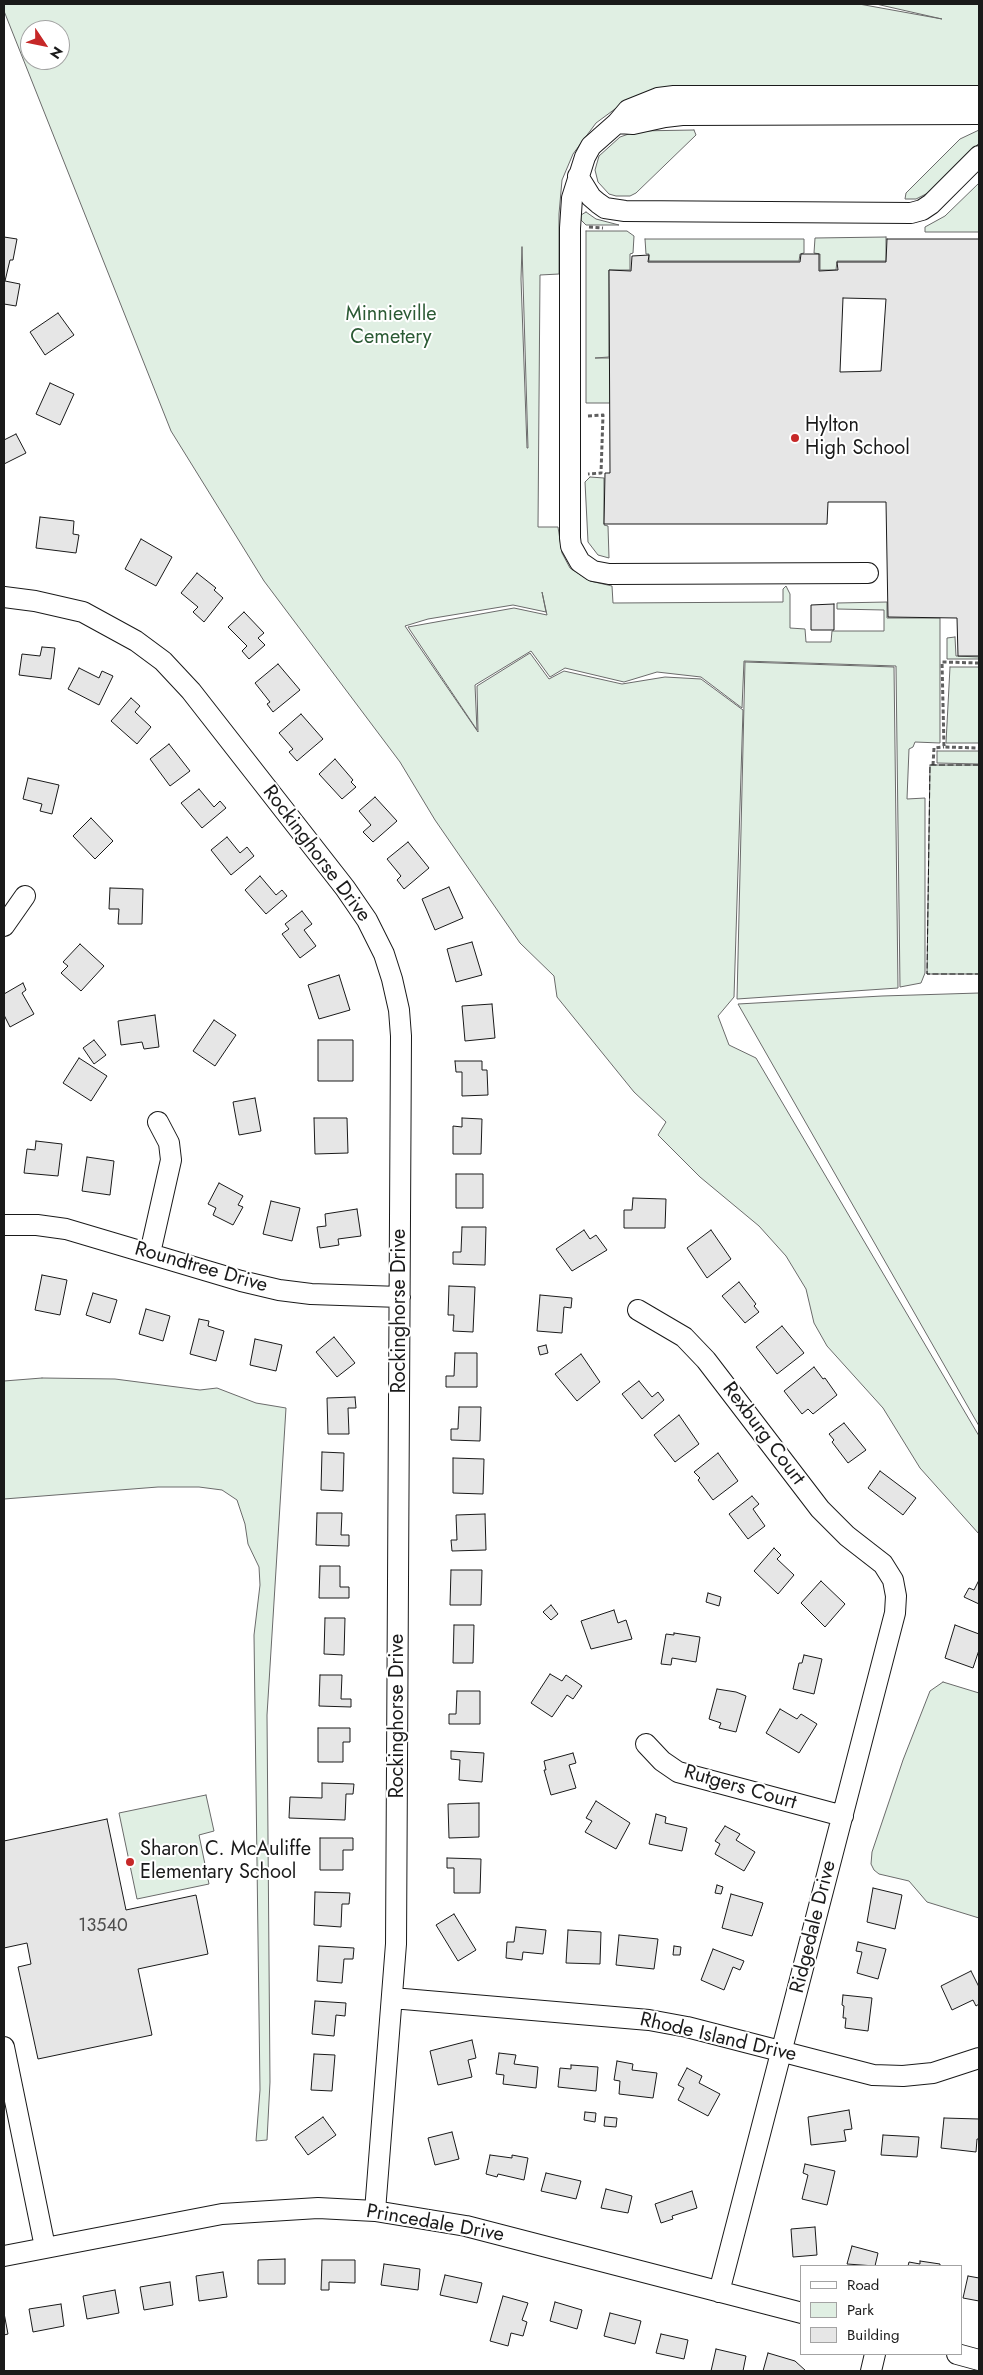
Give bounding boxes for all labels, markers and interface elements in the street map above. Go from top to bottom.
north arrow [20,20,70,70]
text: N [45,43,68,63]
park label: Minnieville Cemetery [345,303,437,350]
place label: Hylton High School [805,414,910,461]
marker: Hylton High School [789,432,801,444]
street label: Rockinghorse Drive [257,781,375,927]
street label: Rockinghorse Drive [388,1229,412,1393]
street label: Roundtree Drive [132,1238,270,1298]
street label: Rexburg Court [717,1378,809,1490]
street label: Rockinghorse Drive [386,1634,410,1798]
street label: Rutgers Court [681,1760,799,1816]
place label: Sharon C. McAuliffe Elementary School [140,1838,311,1885]
marker: Sharon C. McAuliffe Elementary School [124,1856,136,1868]
street label: Ridgedale Drive [786,1858,842,1996]
house number: 13540 [78,1916,128,1938]
street label: Rhode Island Drive [637,2008,799,2068]
street label: Princedale Drive [364,2200,506,2248]
legend [800,2265,963,2355]
text: Road [847,2274,879,2296]
text: Park [847,2299,874,2321]
text: Building [847,2324,899,2346]

